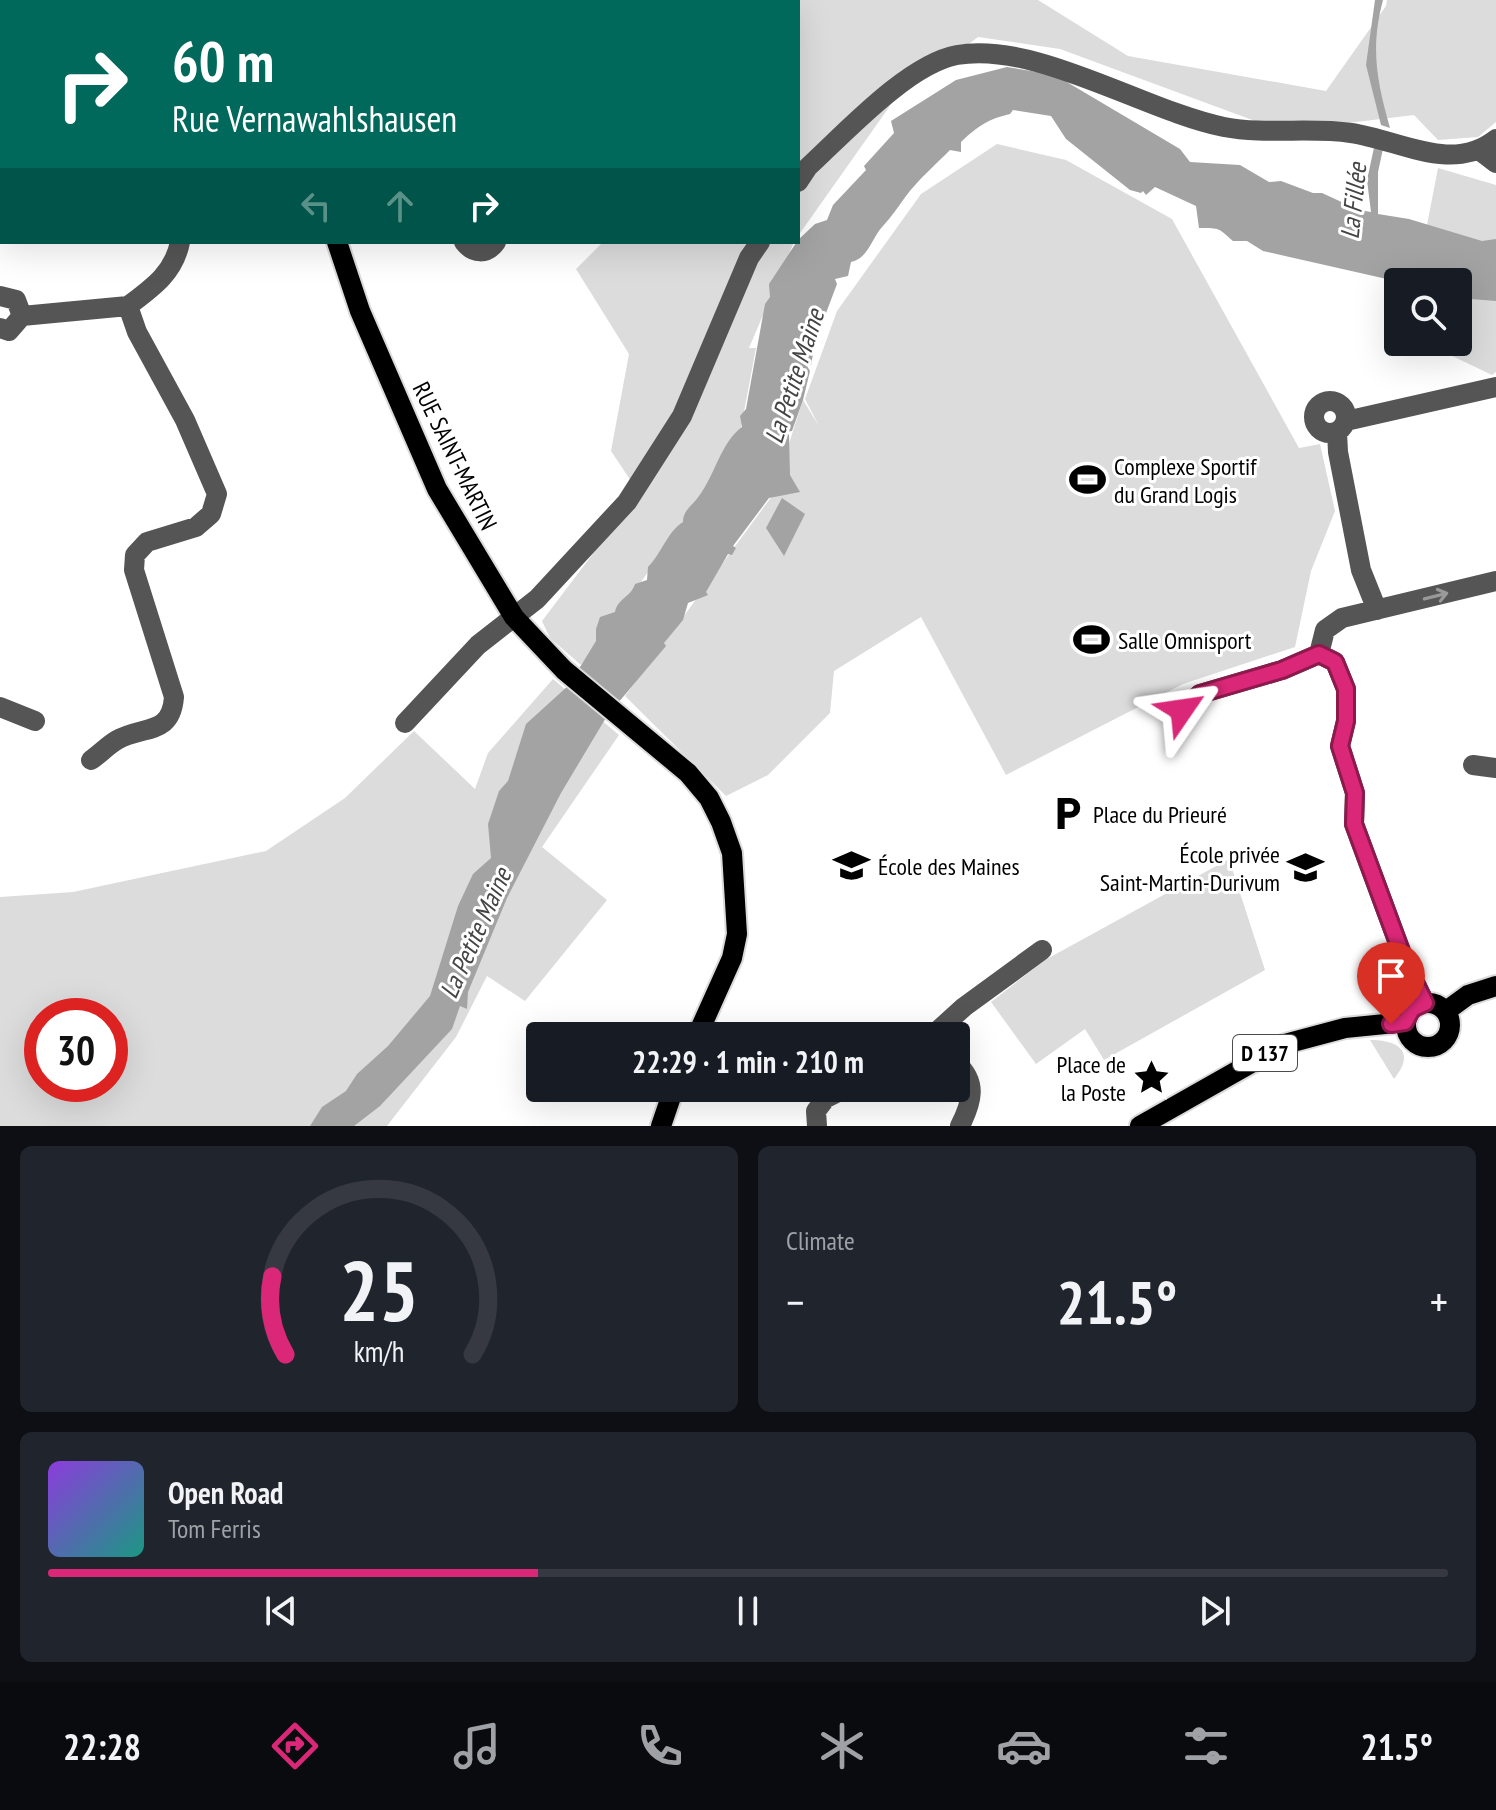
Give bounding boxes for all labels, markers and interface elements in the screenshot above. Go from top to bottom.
text: 60 m [172,25,274,97]
icon: right [40,32,144,136]
text: Rue Vernawahlshausen [172,95,457,142]
water label: La Fillée [1333,159,1374,241]
icon: left [294,184,338,228]
icon: ahead [378,184,422,228]
icon: right [462,184,506,228]
map controls [1384,268,1472,356]
button: search [1384,268,1472,356]
water label: La Petite Maine [757,303,832,447]
street label: RUE SAINT-MARTIN [406,377,504,535]
place label: Complexe Sportif du Grand Logis [1114,451,1257,510]
sports icon: Complexe Sportif du Grand Logis [1069,461,1107,499]
one-way arrow [1423,588,1449,603]
sports icon: Salle Omnisport [1073,621,1111,659]
place label: Salle Omnisport [1118,625,1252,656]
position arrow [1140,668,1224,752]
parking icon: Place du Prieuré [1048,795,1086,833]
place label: Place du Prieuré [1093,799,1227,830]
place label: École privée Saint-Martin-Durivum [1100,839,1280,898]
school or university icon: École des Maines [833,847,871,885]
school or university icon: École privée Saint-Martin-Durivum [1287,849,1325,887]
place label: École des Maines [878,851,1020,882]
water label: La Petite Maine [432,861,519,1003]
pin [1357,942,1425,1024]
icon: arrive [1369,954,1413,998]
speed limit sign: 30 [24,998,128,1102]
road number: D 137 [1233,1035,1297,1071]
text: 22:29 · 1 min · 210 m [632,1042,864,1081]
place label: Place de la Poste [1057,1049,1126,1108]
place icon: Place de la Poste [1133,1059,1171,1097]
text: Climate [786,1224,855,1257]
text: 25 [339,1236,419,1344]
text: 21.5° [1057,1263,1177,1341]
text: − [786,1273,804,1330]
text: + [1430,1273,1448,1330]
text: km/h [354,1333,404,1370]
text: Open Road [168,1473,283,1512]
text: Tom Ferris [168,1512,261,1545]
icon: previous [259,1589,303,1633]
icon: pause [726,1589,770,1633]
icon: next [1193,1589,1237,1633]
icon: directions [267,1718,323,1774]
icon: music [449,1718,505,1774]
icon: phone [632,1718,688,1774]
icon: climate [814,1718,870,1774]
icon: car [996,1718,1052,1774]
icon: filters [1178,1718,1234,1774]
text: 22:28 [63,1723,141,1770]
text: 21.5° [1361,1723,1433,1770]

